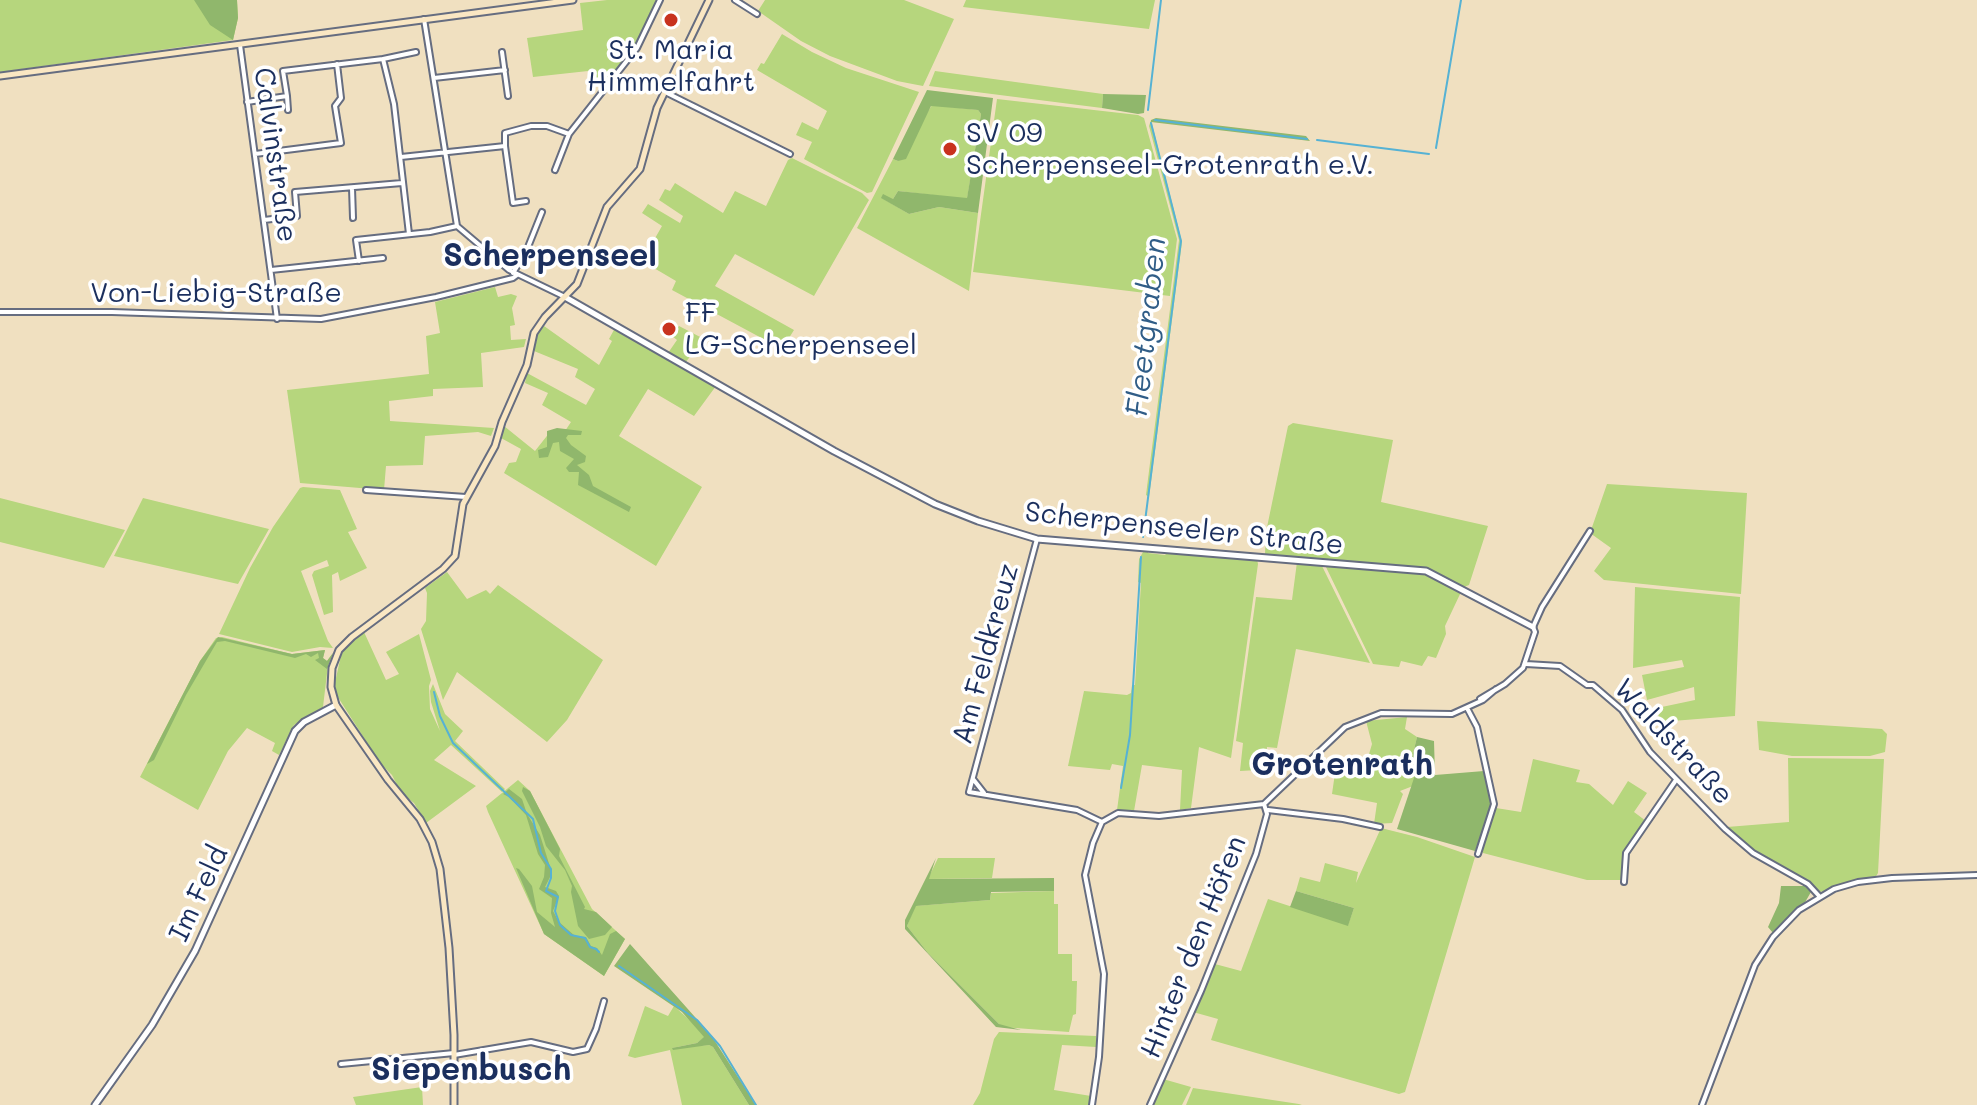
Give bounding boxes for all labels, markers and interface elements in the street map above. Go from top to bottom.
marker: St. Maria Himmelfahrt [662,11,680,29]
place label: St. Maria Himmelfahrt [587,33,755,99]
street label: Calvinstraße [246,66,304,244]
place label: SV 09 Scherpenseel-Grotenrath e.V. [966,116,1374,182]
marker: SV 09 Scherpenseel-Grotenrath e.V. [941,140,959,158]
water label: Fleetgraben [1120,236,1174,418]
district label: Scherpenseel [443,237,657,275]
street label: Von-Liebig-Straße [90,276,342,310]
place label: FF LG-Scherpenseel [685,296,917,362]
marker: FF LG-Scherpenseel [660,320,678,338]
street label: Scherpenseeler Straße [1023,496,1345,562]
street label: Am Feldkreuz [946,560,1026,748]
street label: Waldstraße [1606,672,1740,812]
district label: Grotenrath [1251,746,1433,784]
street label: Hinter den Höfen [1134,831,1254,1063]
street label: Im Feld [162,841,236,947]
district label: Siepenbusch [371,1051,571,1089]

